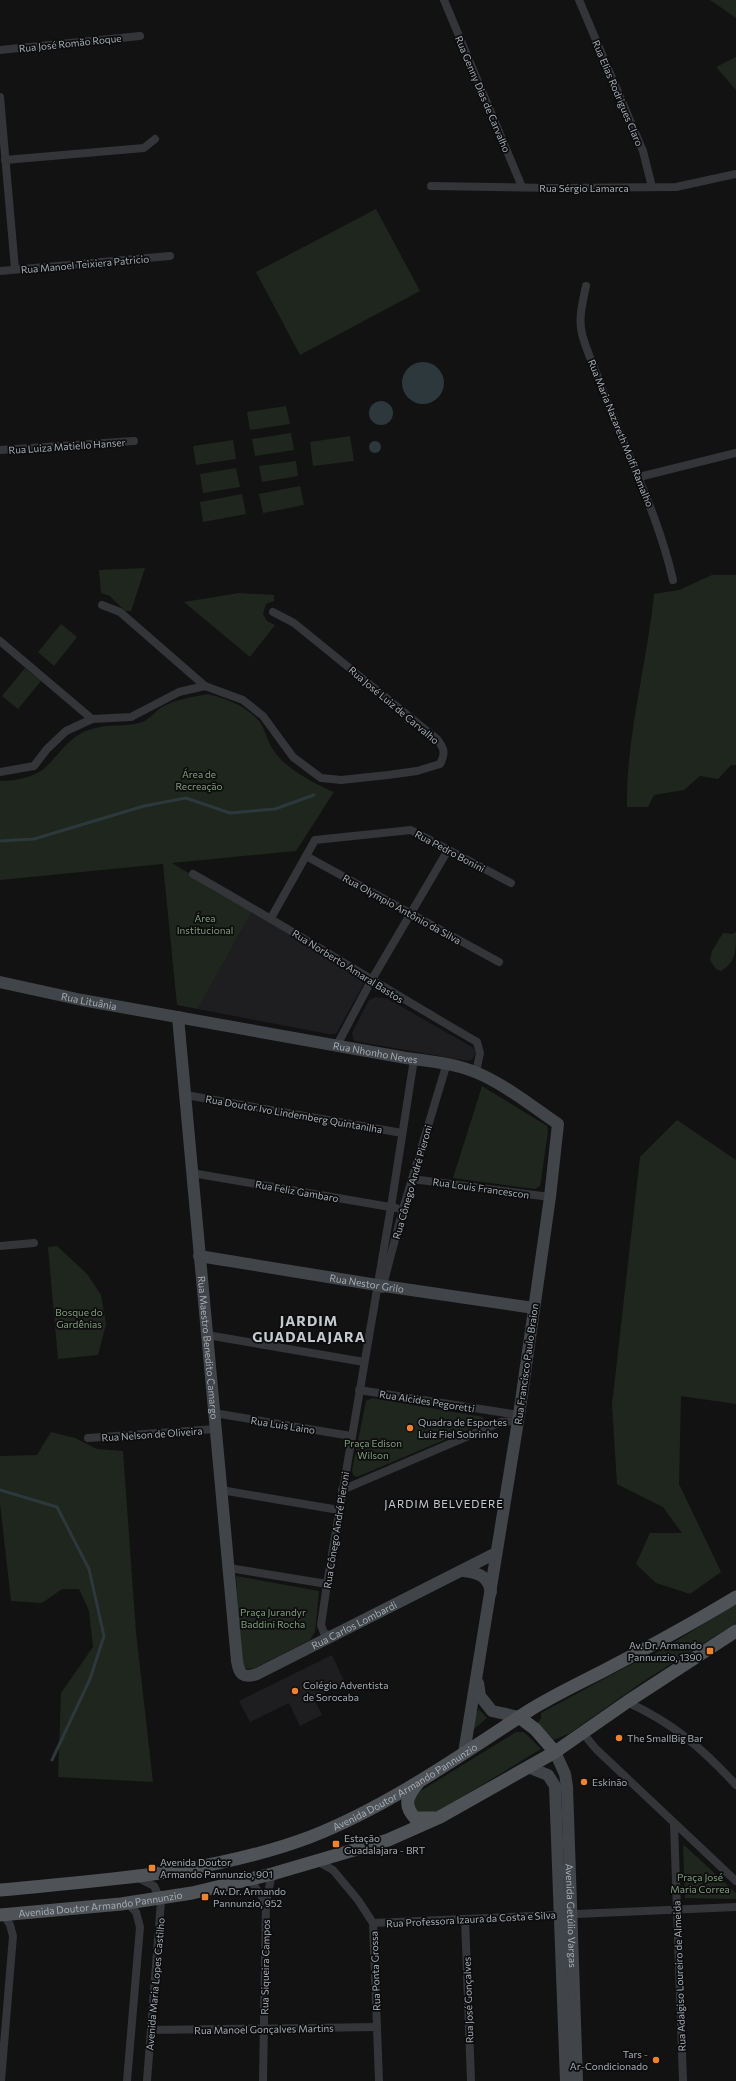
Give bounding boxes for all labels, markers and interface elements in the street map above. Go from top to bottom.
street label: Rua José Romão Roque [18,32,122,54]
street label: Rua Genny Dias de Carvalho [453,34,513,154]
street label: Rua Elias Rodrigues Claro [590,38,646,148]
street label: Rua Sérgio Lamarca [539,182,629,194]
street label: Rua Manoel Teixiera Patricio [20,252,150,276]
street label: Rua Maria Nazareth Molfi Ramalho [586,357,656,509]
street label: Rua Luiza Matiello Hanser [8,436,126,456]
street label: Rua José Luiz de Carvalho [346,664,442,746]
park label: Área de Recreação [175,768,223,792]
street label: Rua Pedro Bonini [413,828,487,874]
street label: Rua Olympio Antônio da Silva [341,871,463,947]
park label: Área Institucional [177,912,233,936]
street label: Rua Norberto Amaral Bastos [290,927,406,1006]
street label: Rua Lituânia [60,990,118,1012]
street label: Rua Nhonho Neves [332,1039,419,1065]
street label: Rua Doutor Ivo Lindemberg Quintanilha [205,1093,383,1135]
street label: Rua Cônego André Pieroni [390,1124,434,1240]
street label: Rua Louis Francescon [432,1175,530,1201]
street label: Rua Feliz Gambaro [254,1178,340,1204]
street label: Rua Nestor Grilo [329,1271,405,1295]
street label: Rua Maestro Benedito Camargo [196,1275,221,1420]
street label: Rua Francisco Paulo Braion [512,1303,540,1425]
park label: Bosque do Gardênias [55,1306,103,1330]
district label: JARDIM GUADALAJARA [252,1312,366,1345]
street label: Rua Alcides Pegoretti [378,1388,476,1414]
street label: Rua Luis Laino [250,1414,316,1436]
place label: Quadra de Esportes Luiz Fiel Sobrinho [418,1416,507,1440]
marker: Quadra de Esportes Luiz Fiel Sobrinho [405,1423,415,1433]
street label: Rua Nelson de Oliveira [101,1424,203,1444]
park label: Praça Edison Wilson [344,1437,402,1461]
street label: Rua Cônego André Pieroni [321,1471,351,1589]
district label: JARDIM BELVEDERE [384,1497,504,1511]
street label: Rua Carlos Lombardi [309,1598,399,1652]
park label: Praça Jurandyr Baddini Rocha [240,1606,306,1630]
place label: Av. Dr. Armando Pannunzio, 1390 [628,1639,702,1663]
marker: Av. Dr. Armando Pannunzio, 1390 [705,1646,715,1656]
place label: Colégio Adventista de Sorocaba [303,1679,388,1703]
marker: Colégio Adventista de Sorocaba [290,1686,300,1696]
place label: The SmallBig Bar [627,1732,703,1744]
marker: The SmallBig Bar [614,1733,624,1743]
street label: Avenida Doutor Armando Pannunzio [331,1740,479,1833]
place label: Eskinão [592,1776,627,1788]
marker: Eskinão [579,1777,589,1787]
place label: Estação Guadalajara - BRT [344,1832,426,1856]
marker: Estação Guadalajara - BRT [331,1839,341,1849]
place label: Avenida Doutor Armando Pannunzio, 901 [160,1856,273,1880]
marker: Avenida Doutor Armando Pannunzio, 901 [147,1863,157,1873]
street label: Avenida Getúlio Vargas [564,1863,579,1968]
park label: Praça José Maria Correa [670,1871,730,1895]
place label: Av. Dr. Armando Pannunzio, 952 [213,1885,286,1909]
street label: Avenida Doutor Armando Pannunzio [18,1889,183,1919]
marker: Av. Dr. Armando Pannunzio, 952 [200,1892,210,1902]
street label: Rua Adalgiso Loureiro de Almeida [670,1901,688,2051]
street label: Rua Professora Izaura da Costa e Silva [386,1909,556,1929]
street label: Avenida Maria Lopes Castilho [143,1917,167,2051]
street label: Rua Siqueira Campos [258,1919,272,2015]
street label: Rua Ponta Grossa [368,1931,382,2011]
street label: Rua José Gonçalves [460,1956,476,2043]
street label: Rua Manoel Gonçalves Martins [194,2022,334,2036]
place label: Tars - Ar-Condicionado [570,2048,648,2072]
marker: Tars - Ar-Condicionado [651,2055,661,2065]

